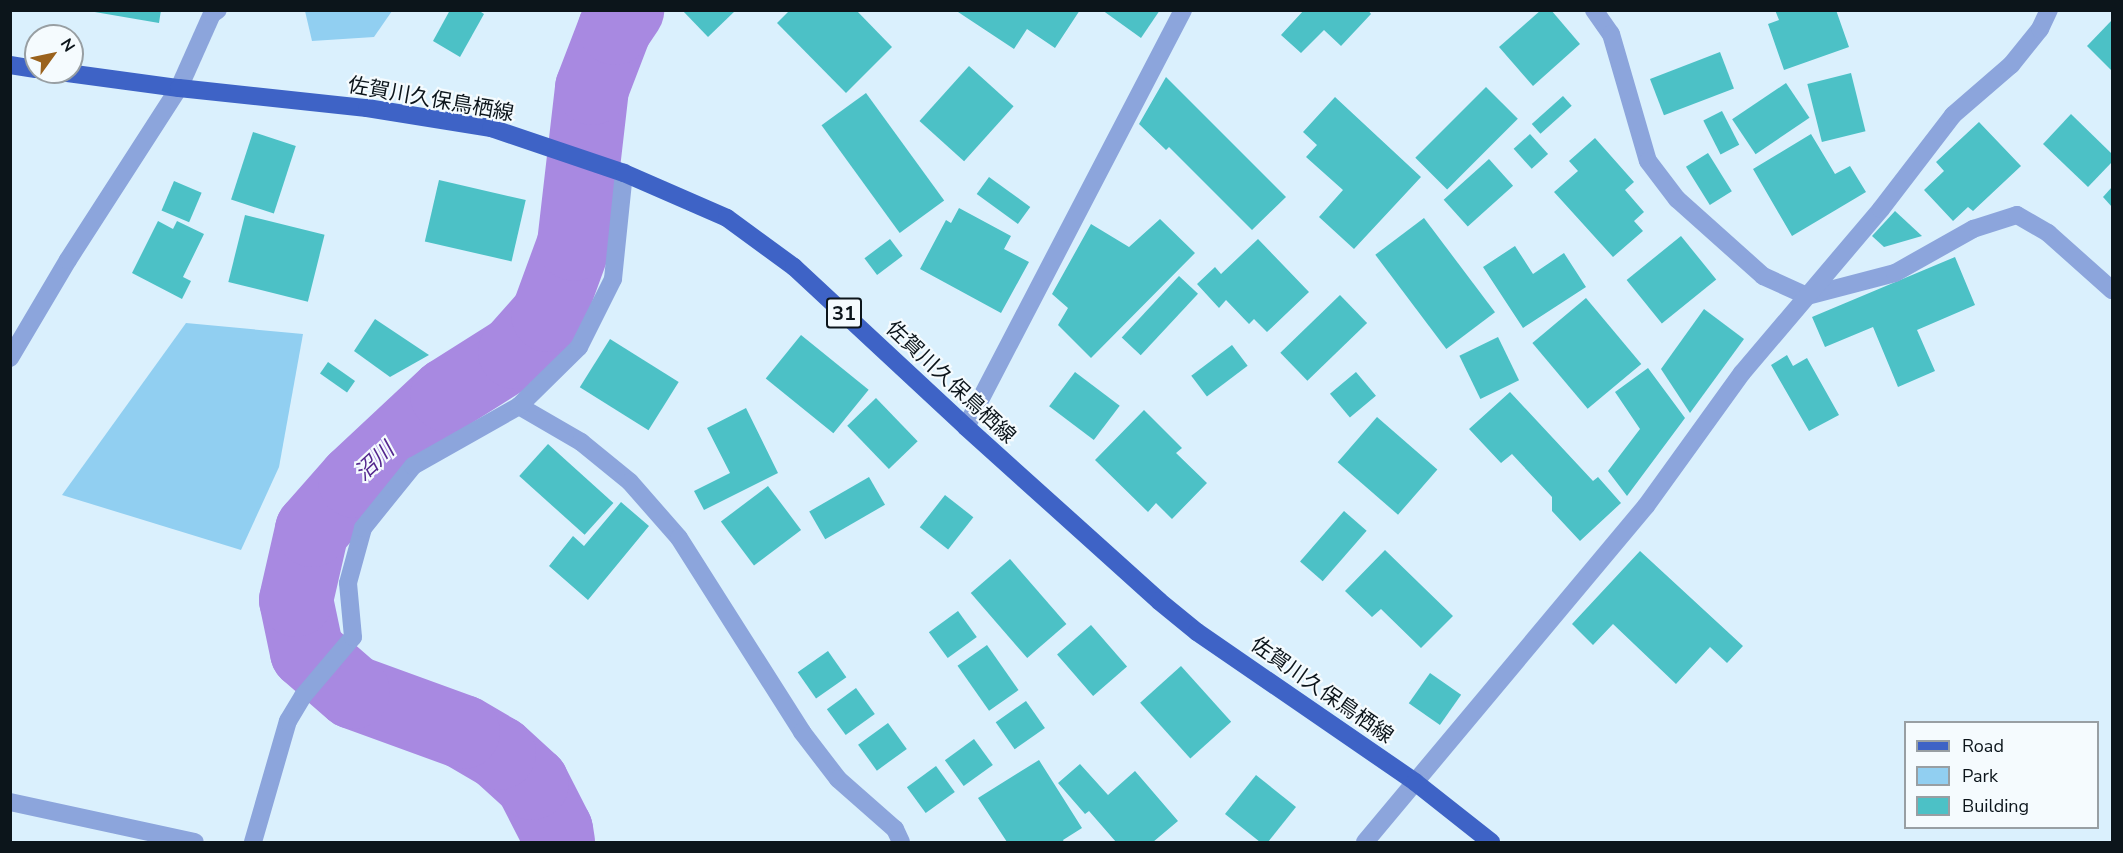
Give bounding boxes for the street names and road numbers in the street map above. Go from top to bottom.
street label: 佐賀川久保鳥栖線 [346,72,516,126]
road number: 31 [826,296,862,330]
street label: 佐賀川久保鳥栖線 [881,315,1021,449]
street label: 佐賀川久保鳥栖線 [1246,631,1398,749]

